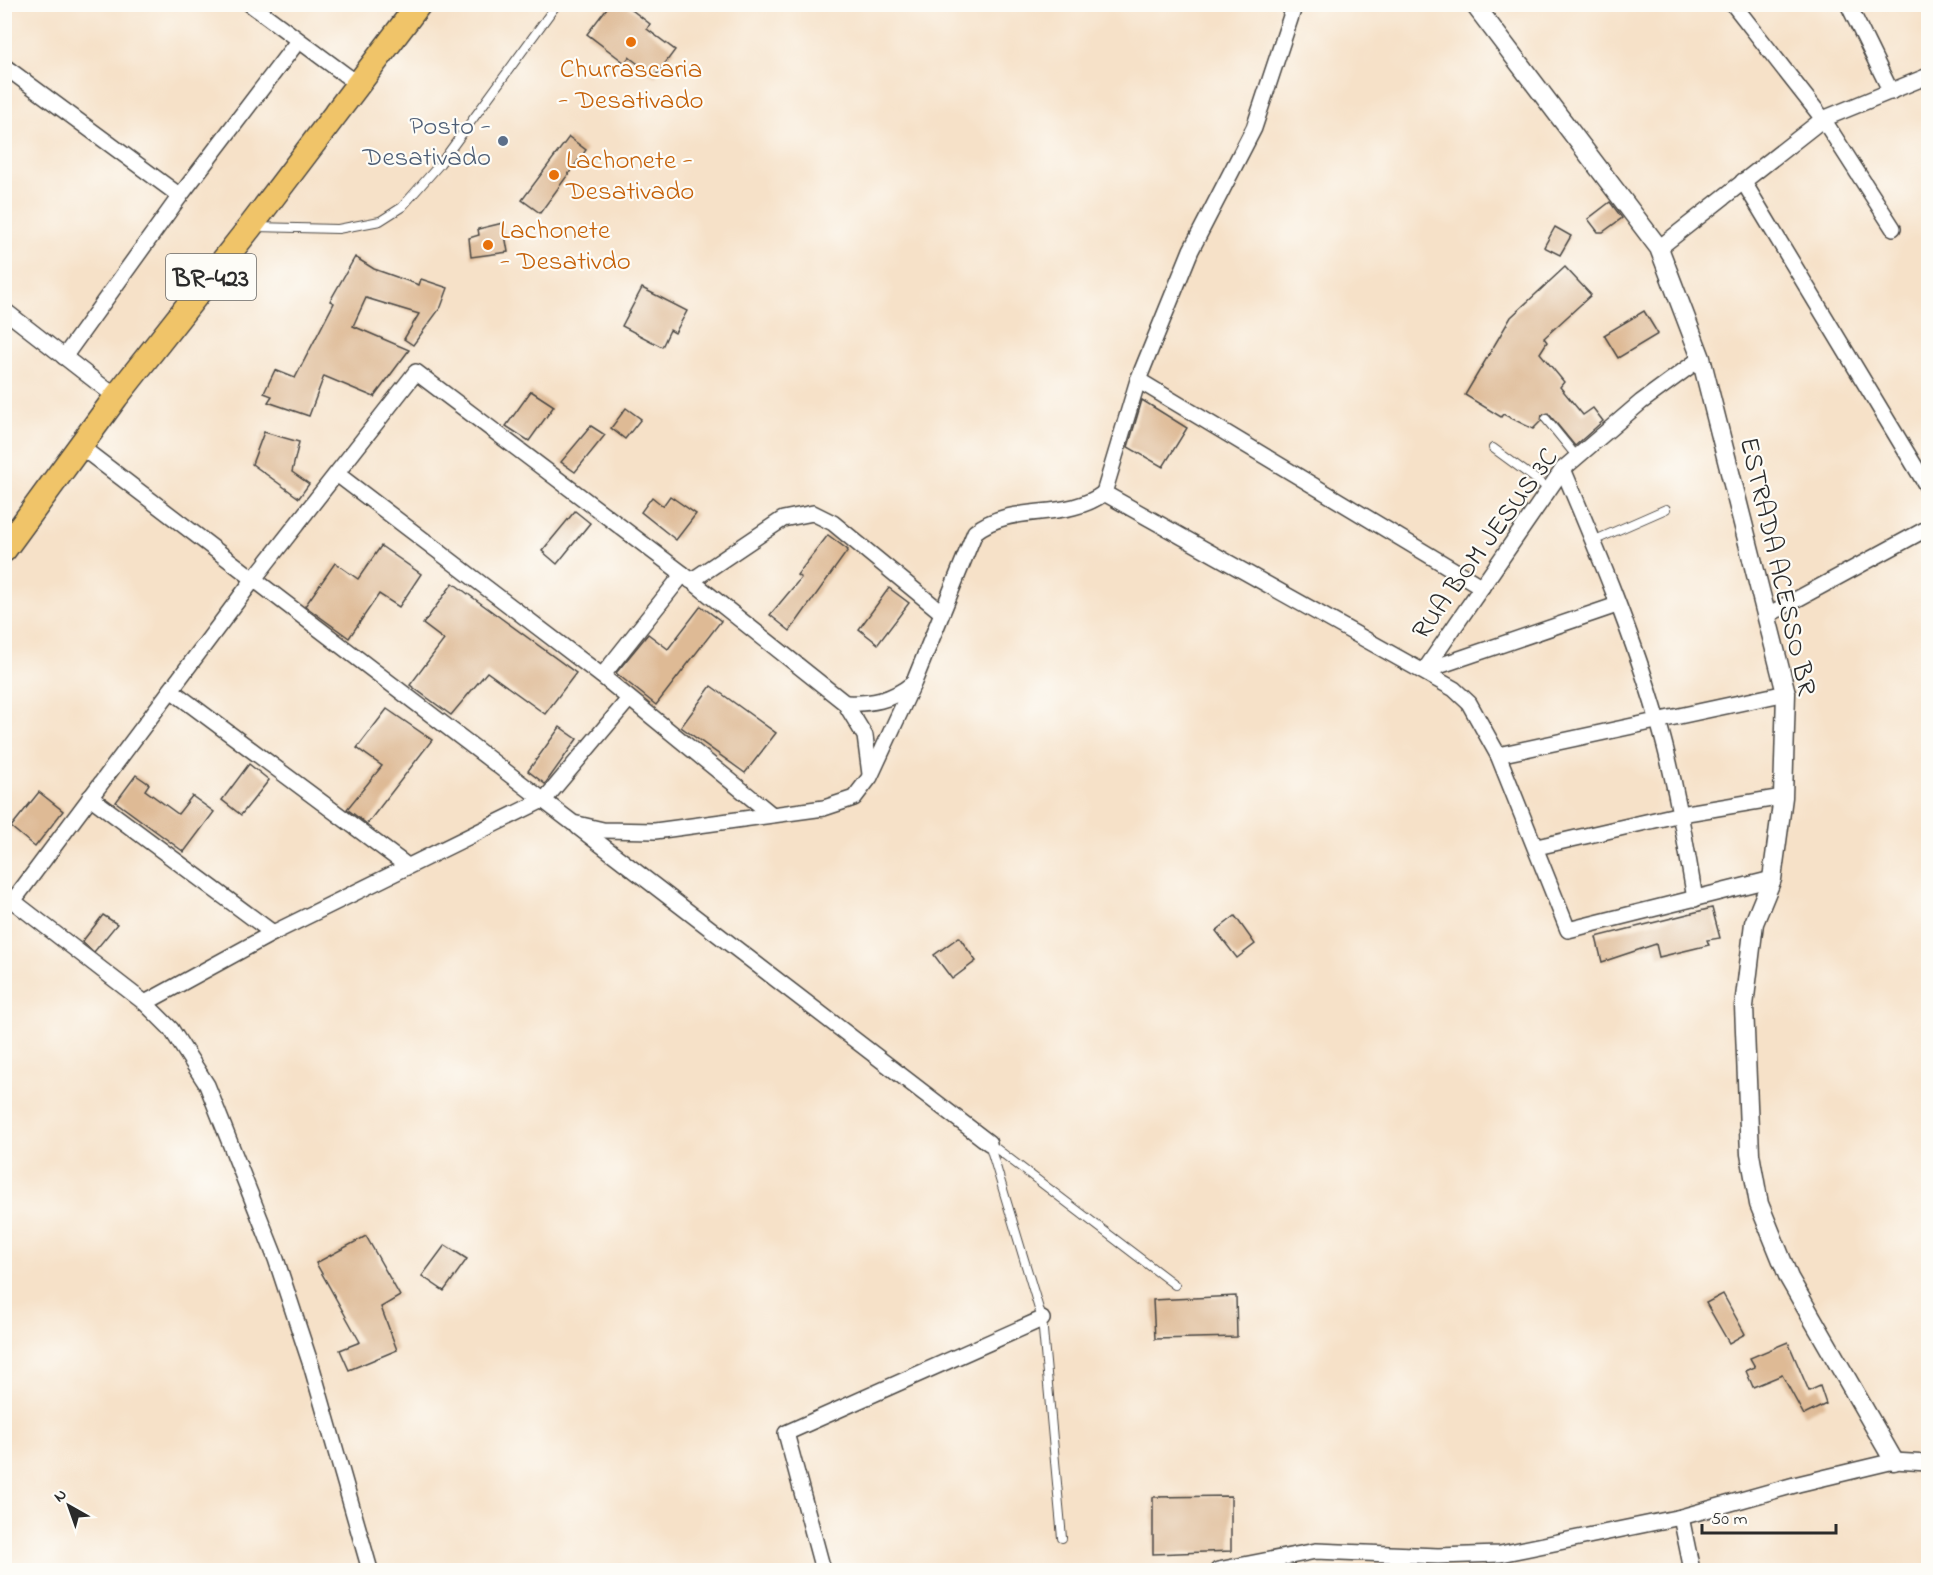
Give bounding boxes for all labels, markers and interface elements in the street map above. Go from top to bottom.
marker: Churrascaria - Desativado [624,35,638,49]
place label: Churrascaria - Desativado [558,51,704,121]
place label: Posto - Desativado [362,108,491,178]
marker: Posto - Desativado [496,134,510,148]
place label: Lachonete - Desativado [565,142,694,212]
marker: Lachonete - Desativado [547,168,561,182]
place label: Lachonete - Desativdo [500,212,631,282]
marker: Lachonete - Desativdo [481,238,495,252]
road number: BR-423 [166,254,256,300]
street label: ESTRADA ACESSO BR [1728,434,1825,700]
street label: RUA BOM JESUS 3C [1403,441,1569,648]
north arrow [39,1476,99,1536]
text: N [49,1483,73,1509]
scale bar [1702,1497,1836,1535]
text: 50 m [1711,1507,1748,1533]

